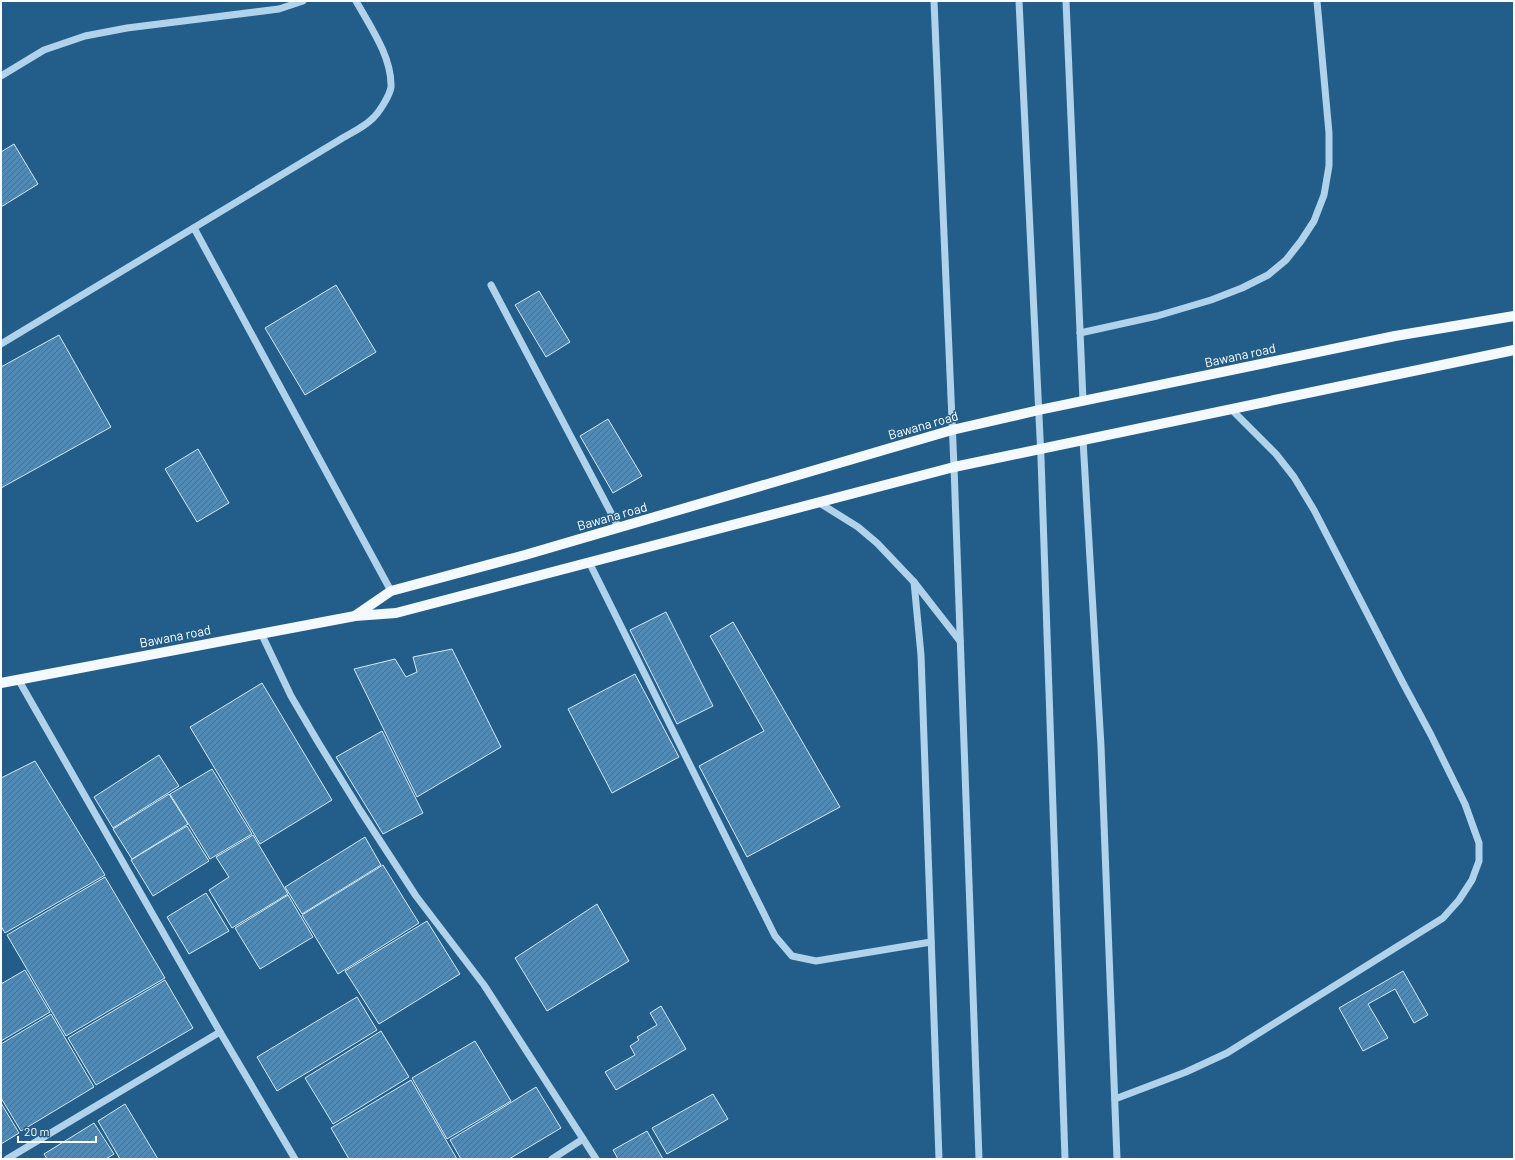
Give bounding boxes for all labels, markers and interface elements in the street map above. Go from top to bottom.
street label: Bawana road [1203,340,1277,370]
street label: Bawana road [886,407,960,443]
street label: Bawana road [575,498,649,534]
street label: Bawana road [138,621,212,651]
scale bar [18,1118,96,1144]
text: 20 m [24,1124,50,1138]

